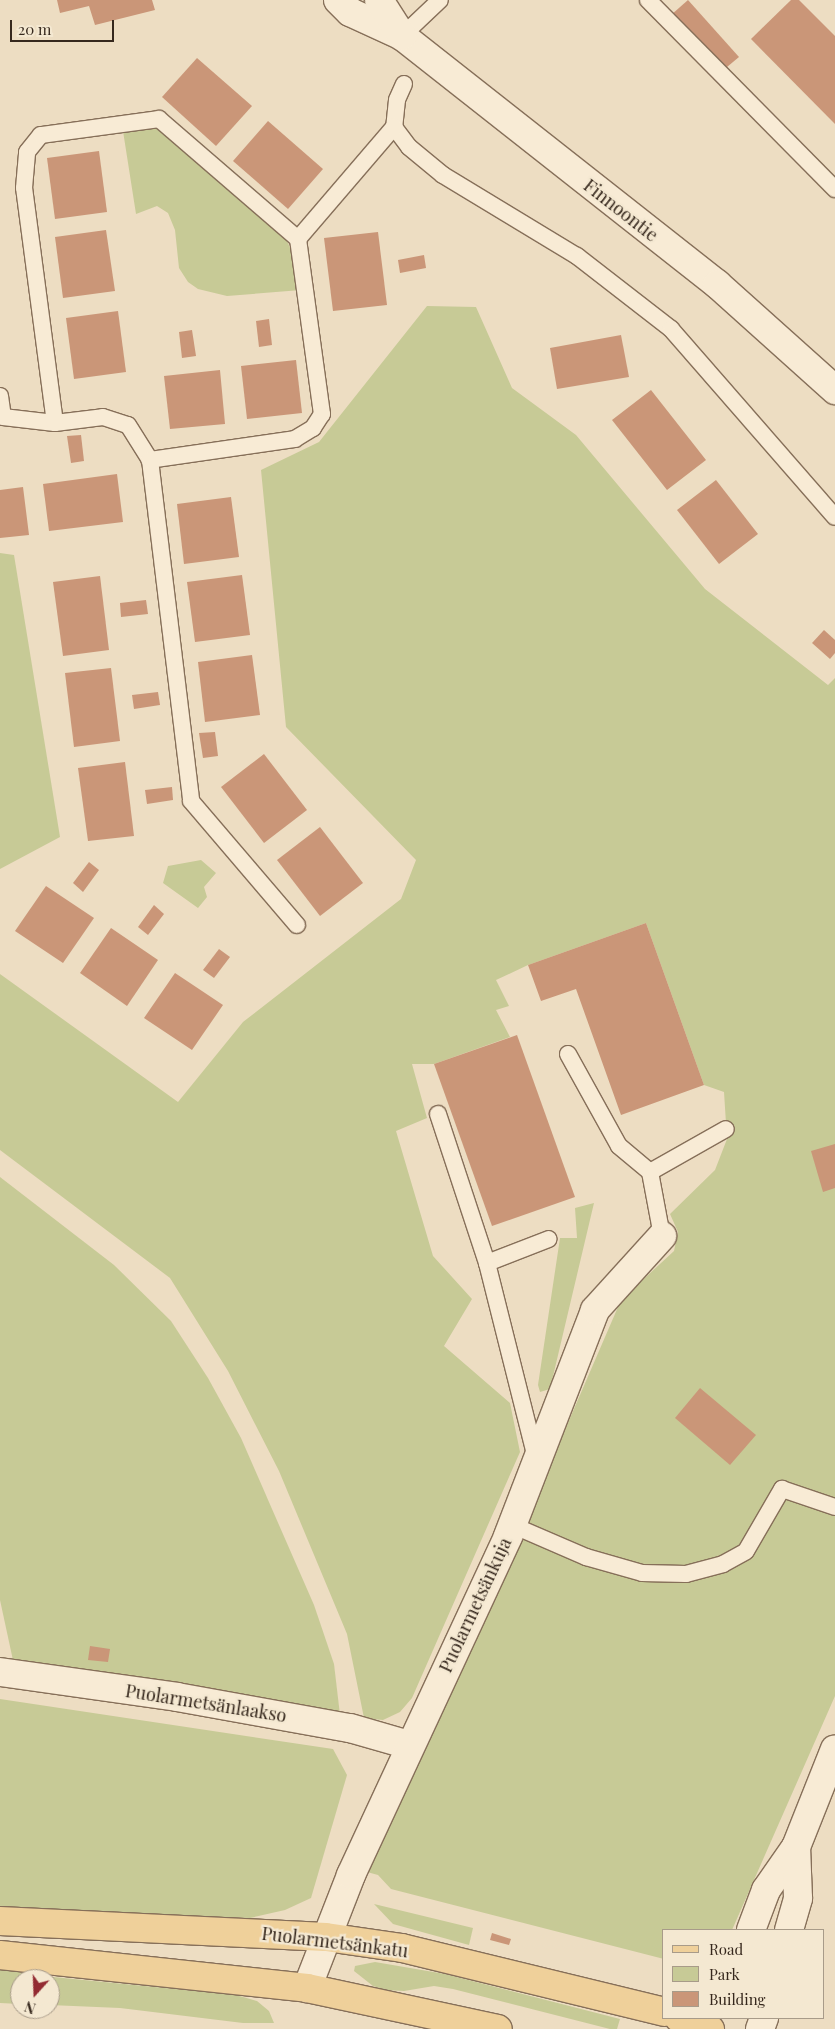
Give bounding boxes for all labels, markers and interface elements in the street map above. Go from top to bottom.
scale bar [12,10,116,42]
text: 20 m [18,19,51,39]
street label: Finnoontie [580,174,662,246]
street label: Puolarmetsänkuja [434,1534,516,1676]
street label: Puolarmetsänlaakso [124,1680,288,1726]
street label: Puolarmetsänkatu [260,1922,410,1962]
legend [662,1929,825,2019]
text: Road [709,1939,743,1959]
text: Park [709,1964,740,1984]
north arrow [10,1969,60,2019]
text: Building [709,1989,765,2009]
text: N [22,1997,38,2018]

